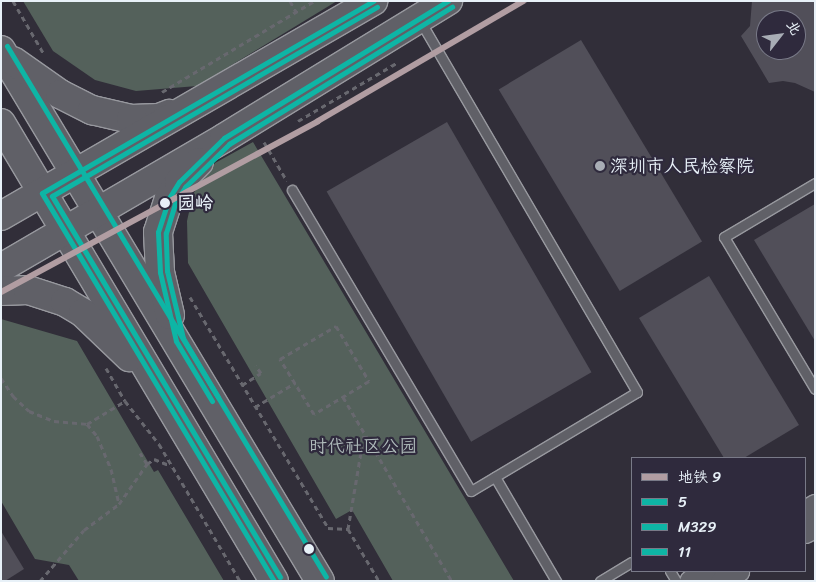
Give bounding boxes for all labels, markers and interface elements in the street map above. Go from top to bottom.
north arrow [756,10,806,60]
text: 北 [779,15,808,40]
place label: 深圳市人民检察院 [610,155,754,177]
marker: 深圳市人民检察院 [594,160,606,172]
place label: 园岭 [177,192,213,214]
marker: 园岭 [157,195,173,211]
park label: 时代社区公园 [309,435,417,457]
legend [631,457,806,572]
text: 地铁 9 [678,464,721,490]
text: 5 [678,489,687,515]
text: M329 [678,514,716,540]
text: 11 [678,539,691,565]
unlabelled marker [304,544,314,554]

